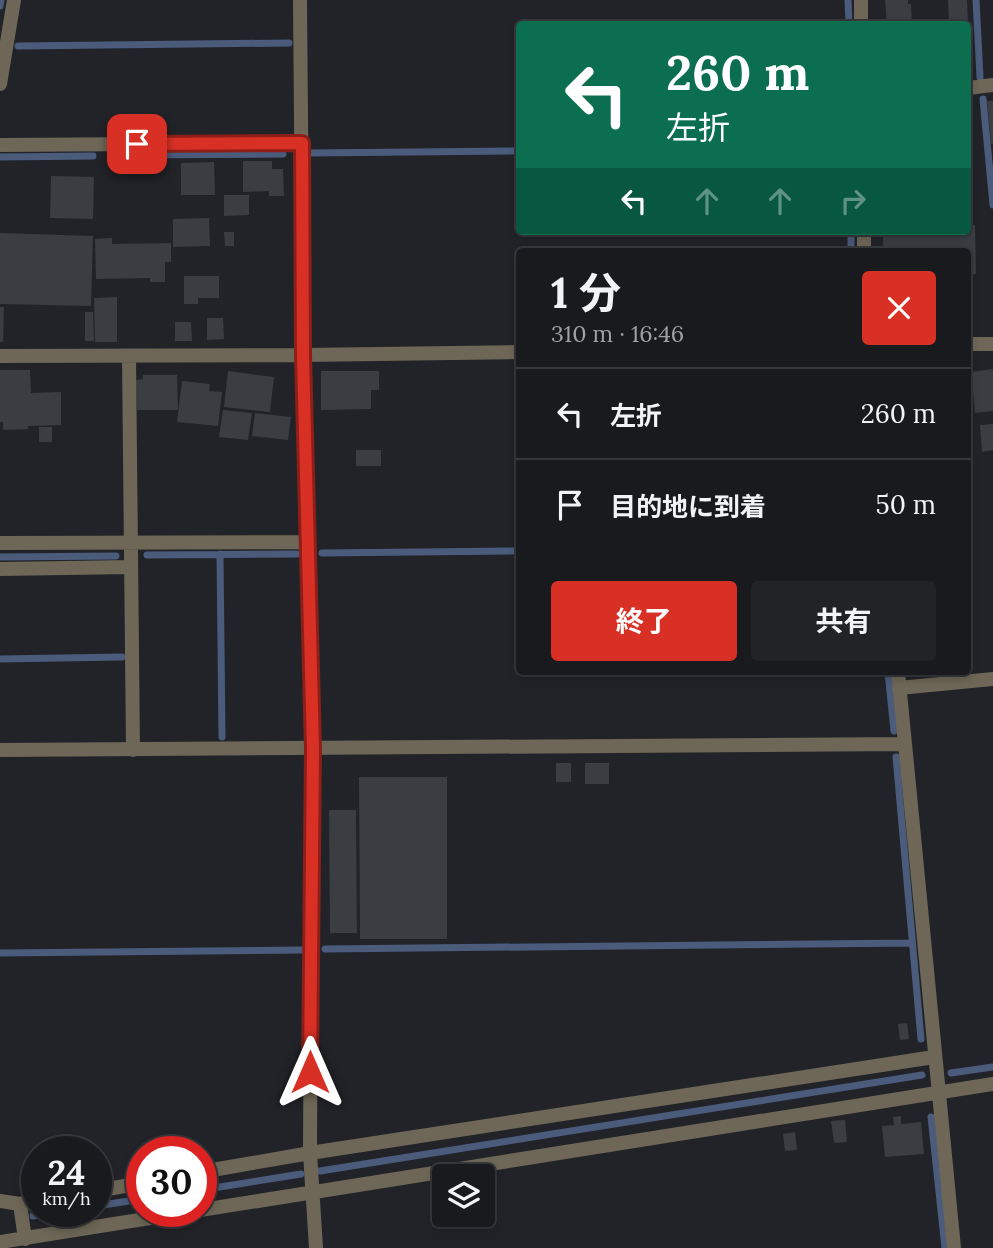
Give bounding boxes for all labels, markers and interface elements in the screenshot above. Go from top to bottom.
text: 260 m [666,41,809,103]
icon: left [551,49,642,140]
text: 左折 [666,107,730,148]
pin [107,114,167,174]
icon: arrive [118,125,156,163]
icon: left [615,182,653,220]
icon: ahead [688,182,726,220]
icon: ahead [761,182,799,220]
icon: right [834,182,872,220]
text: 1 分 [551,266,621,320]
button: close [862,271,936,345]
text: 310 m · 16:46 [551,319,684,348]
icon: left [551,395,589,433]
text: 260 m [861,397,936,430]
text: 左折 [610,399,662,432]
icon: arrive [551,486,589,524]
text: 50 m [876,488,936,521]
text: 目的地に到着 [610,490,766,523]
button: 終了 [551,581,737,661]
button: 共有 [751,581,936,661]
position arrow [273,1035,347,1109]
speed limit sign: 30 [126,1136,217,1227]
text: 24 [48,1150,85,1195]
map controls [432,1164,495,1227]
button: layers [432,1164,495,1227]
text: km/h [42,1187,91,1210]

